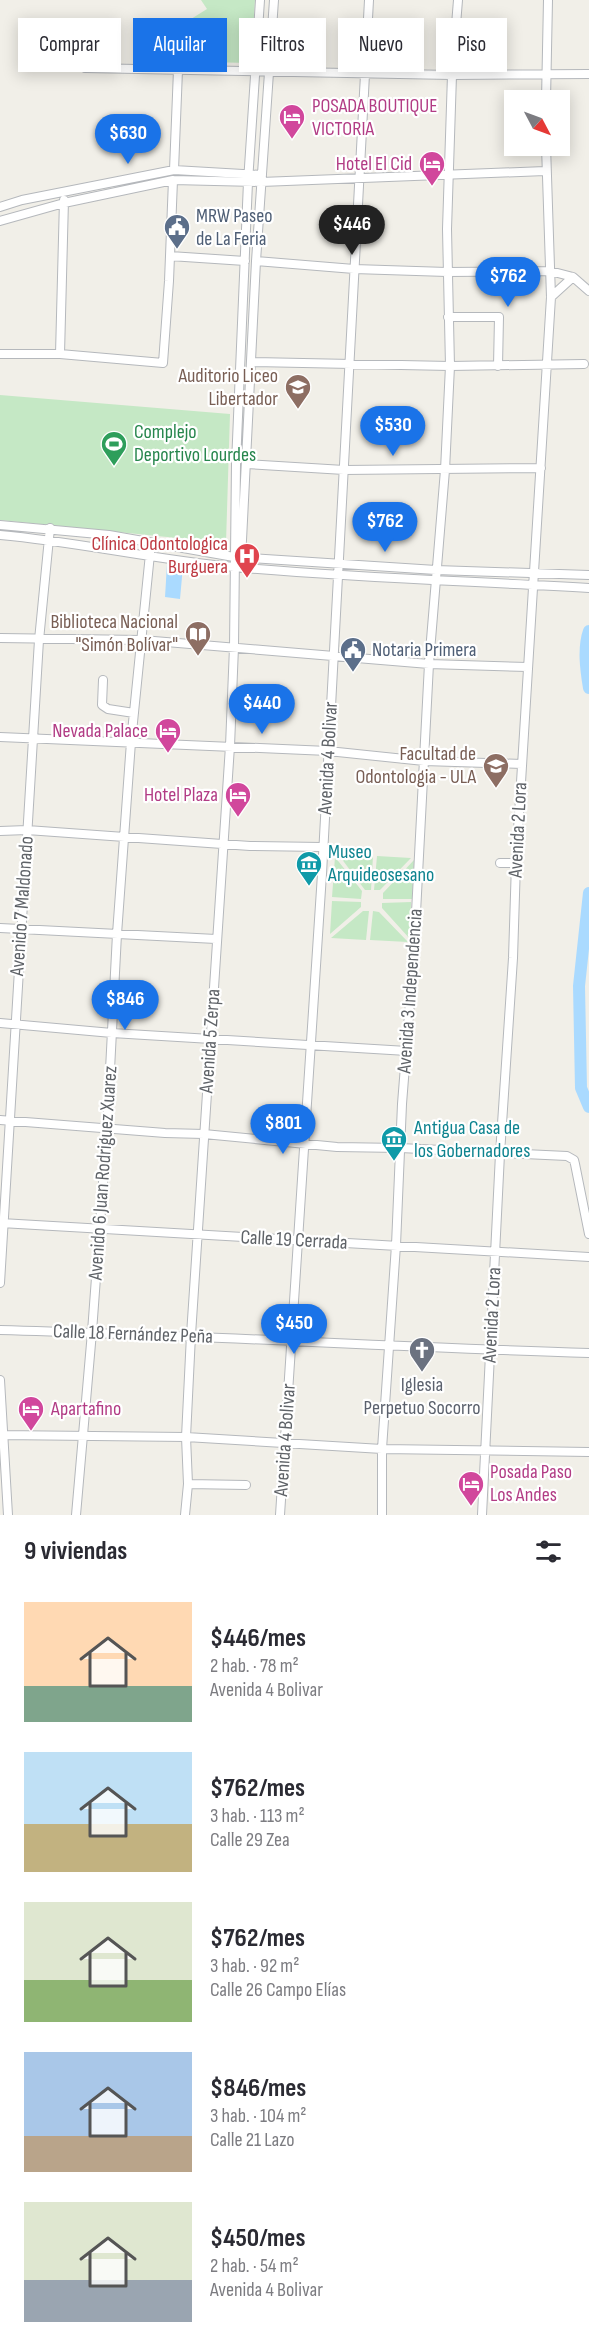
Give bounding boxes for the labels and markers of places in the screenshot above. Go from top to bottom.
place label: POSADA BOUTIQUE VICTORIA [312,94,437,141]
hotel icon: POSADA BOUTIQUE VICTORIA [277,102,307,140]
pin: $630 [92,114,164,165]
hotel icon: Hotel El Cid [417,149,447,187]
place label: Hotel El Cid [336,152,412,176]
place label: MRW Paseo de La Feria [196,204,273,251]
pin: $446 [316,205,388,256]
public building icon: MRW Paseo de La Feria [162,212,192,250]
pin: $762 [472,257,544,308]
place label: Auditorio Liceo Libertador [177,364,278,411]
school or university icon: Auditorio Liceo Libertador [283,372,313,410]
pin: $530 [357,406,429,457]
place label: Complejo Deportivo Lourdes [134,420,256,467]
sports icon: Complejo Deportivo Lourdes [99,429,129,467]
pin: $762 [349,502,421,553]
place label: Clínica Odontologica Burguera [91,532,228,579]
hospital icon: Clínica Odontologica Burguera [232,541,262,579]
place label: Biblioteca Nacional "Simón Bolívar" [50,610,178,657]
library icon: Biblioteca Nacional "Simón Bolívar" [183,619,213,657]
public building icon: Notaria Primera [338,635,368,673]
place label: Notaria Primera [372,638,476,662]
pin: $440 [226,684,298,735]
hotel icon: Nevada Palace [153,716,183,754]
place label: Nevada Palace [52,719,148,743]
place label: Facultad de Odontologia - ULA [355,742,476,789]
school or university icon: Facultad de Odontologia - ULA [481,751,511,789]
hotel icon: Hotel Plaza [223,780,253,818]
place label: Hotel Plaza [144,783,218,807]
place label: Museo Arquideosesano [327,840,434,887]
museum icon: Museo Arquideosesano [294,849,324,887]
pin: $846 [89,980,161,1031]
pin: $801 [247,1104,319,1155]
place label: Antigua Casa de los Gobernadores [413,1116,530,1163]
museum icon: Antigua Casa de los Gobernadores [379,1124,409,1162]
pin: $450 [258,1304,330,1355]
church icon: Iglesia Perpetuo Socorro [407,1335,437,1373]
place label: Iglesia Perpetuo Socorro [364,1373,480,1420]
hotel icon: Apartafino [16,1394,46,1432]
place label: Apartafino [50,1397,121,1421]
place label: Posada Paso Los Andes [490,1460,572,1507]
hotel icon: Posada Paso Los Andes [456,1469,486,1507]

